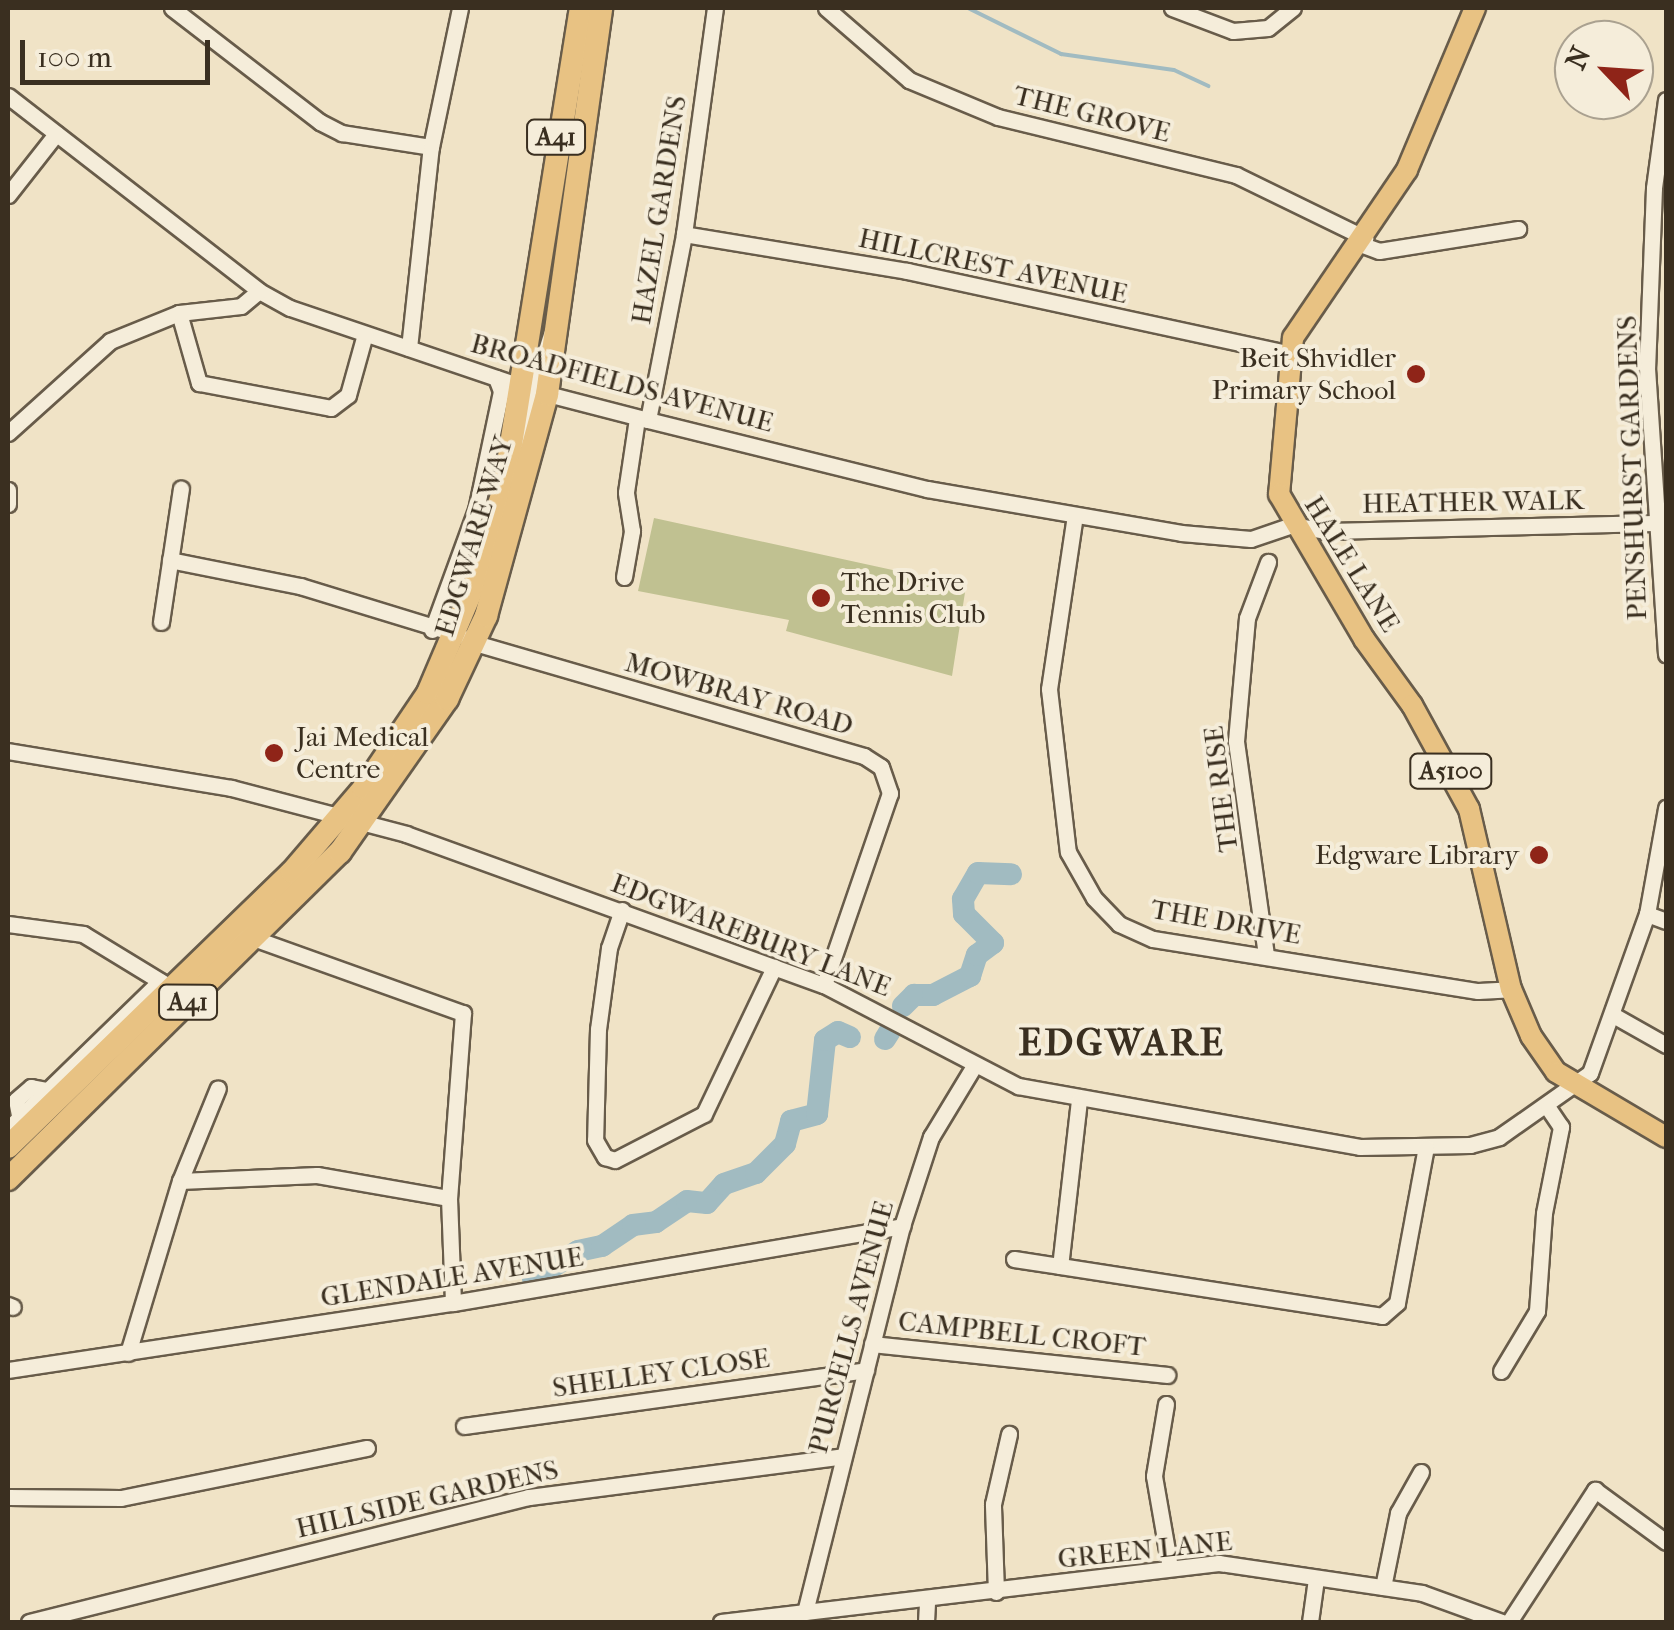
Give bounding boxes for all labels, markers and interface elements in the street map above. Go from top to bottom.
scale bar [25,20,215,82]
north arrow [1554,20,1654,120]
text: 100 m [37,40,112,75]
text: N [1559,41,1598,75]
street label: THE GROVE [1010,78,1174,150]
street label: HAZEL GARDENS [624,93,694,327]
road number: A41 [526,117,586,157]
street label: HILLCREST AVENUE [855,221,1131,311]
street label: PENSHURST GARDENS [1610,315,1654,621]
street label: BROADFIELDS AVENUE [467,326,777,440]
place label: Beit Shvidler Primary School [1212,341,1396,407]
marker: Beit Shvidler Primary School [1405,363,1427,385]
street label: EDGWARE WAY [428,432,520,640]
street label: HEATHER WALK [1362,483,1584,521]
street label: HALE LANE [1297,490,1407,638]
place label: The Drive Tennis Club [841,565,985,631]
marker: The Drive Tennis Club [810,587,832,609]
street label: MOWBRAY ROAD [621,645,857,743]
place label: Jai Medical Centre [296,720,429,786]
street label: THE RISE [1197,724,1245,854]
marker: Jai Medical Centre [261,740,287,766]
road number: A5100 [1408,751,1494,791]
place label: Edgware Library [1315,838,1519,872]
marker: Edgware Library [1528,844,1550,866]
street label: EDGWAREBURY LANE [606,866,896,1004]
street label: THE DRIVE [1148,892,1304,952]
road number: A41 [158,982,218,1022]
district label: EDGWARE [1019,1020,1225,1066]
street label: PURCELLS AVENUE [801,1197,901,1457]
street label: GLENDALE AVENUE [318,1240,586,1314]
street label: CAMPBELL CROFT [897,1304,1147,1364]
street label: SHELLEY CLOSE [550,1341,772,1405]
street label: HILLSIDE GARDENS [293,1452,561,1546]
street label: GREEN LANE [1056,1524,1234,1576]

